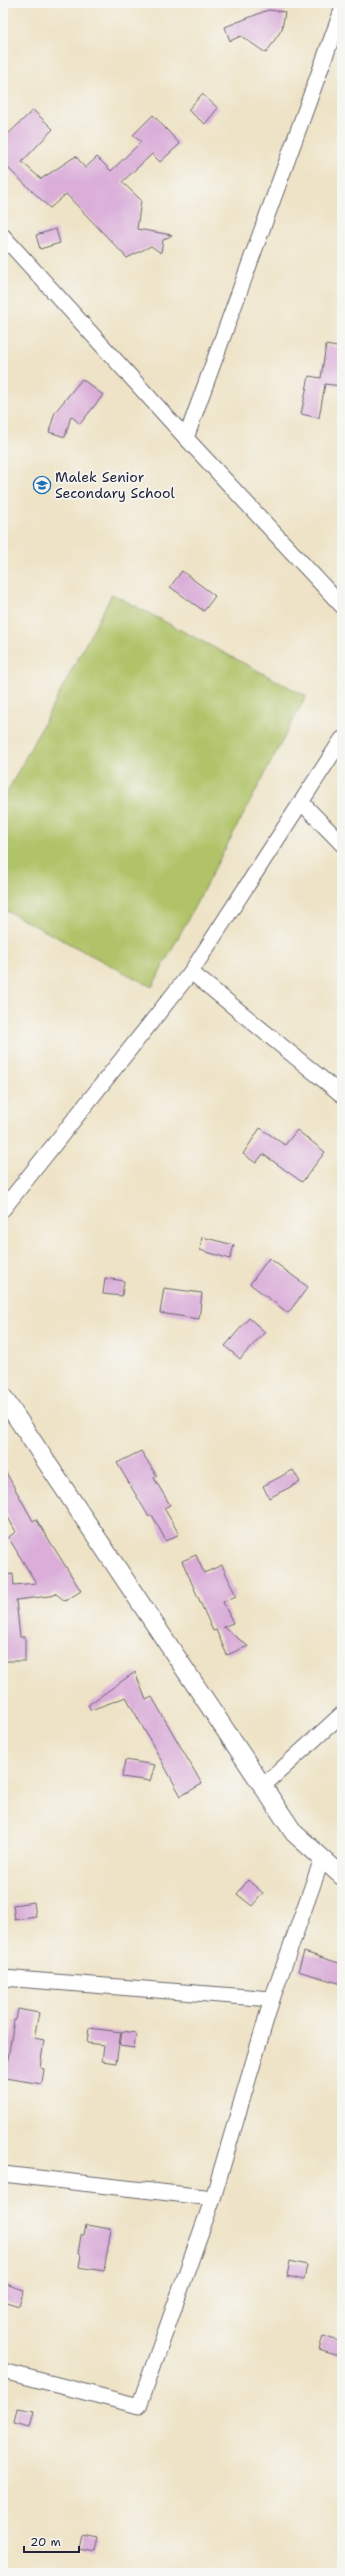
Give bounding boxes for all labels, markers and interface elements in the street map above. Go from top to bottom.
place label: Malek Senior Secondary School [55,468,175,502]
school or university icon: Malek Senior Secondary School [32,475,52,495]
scale bar [24,2528,79,2554]
text: 20 m [30,2534,61,2550]

